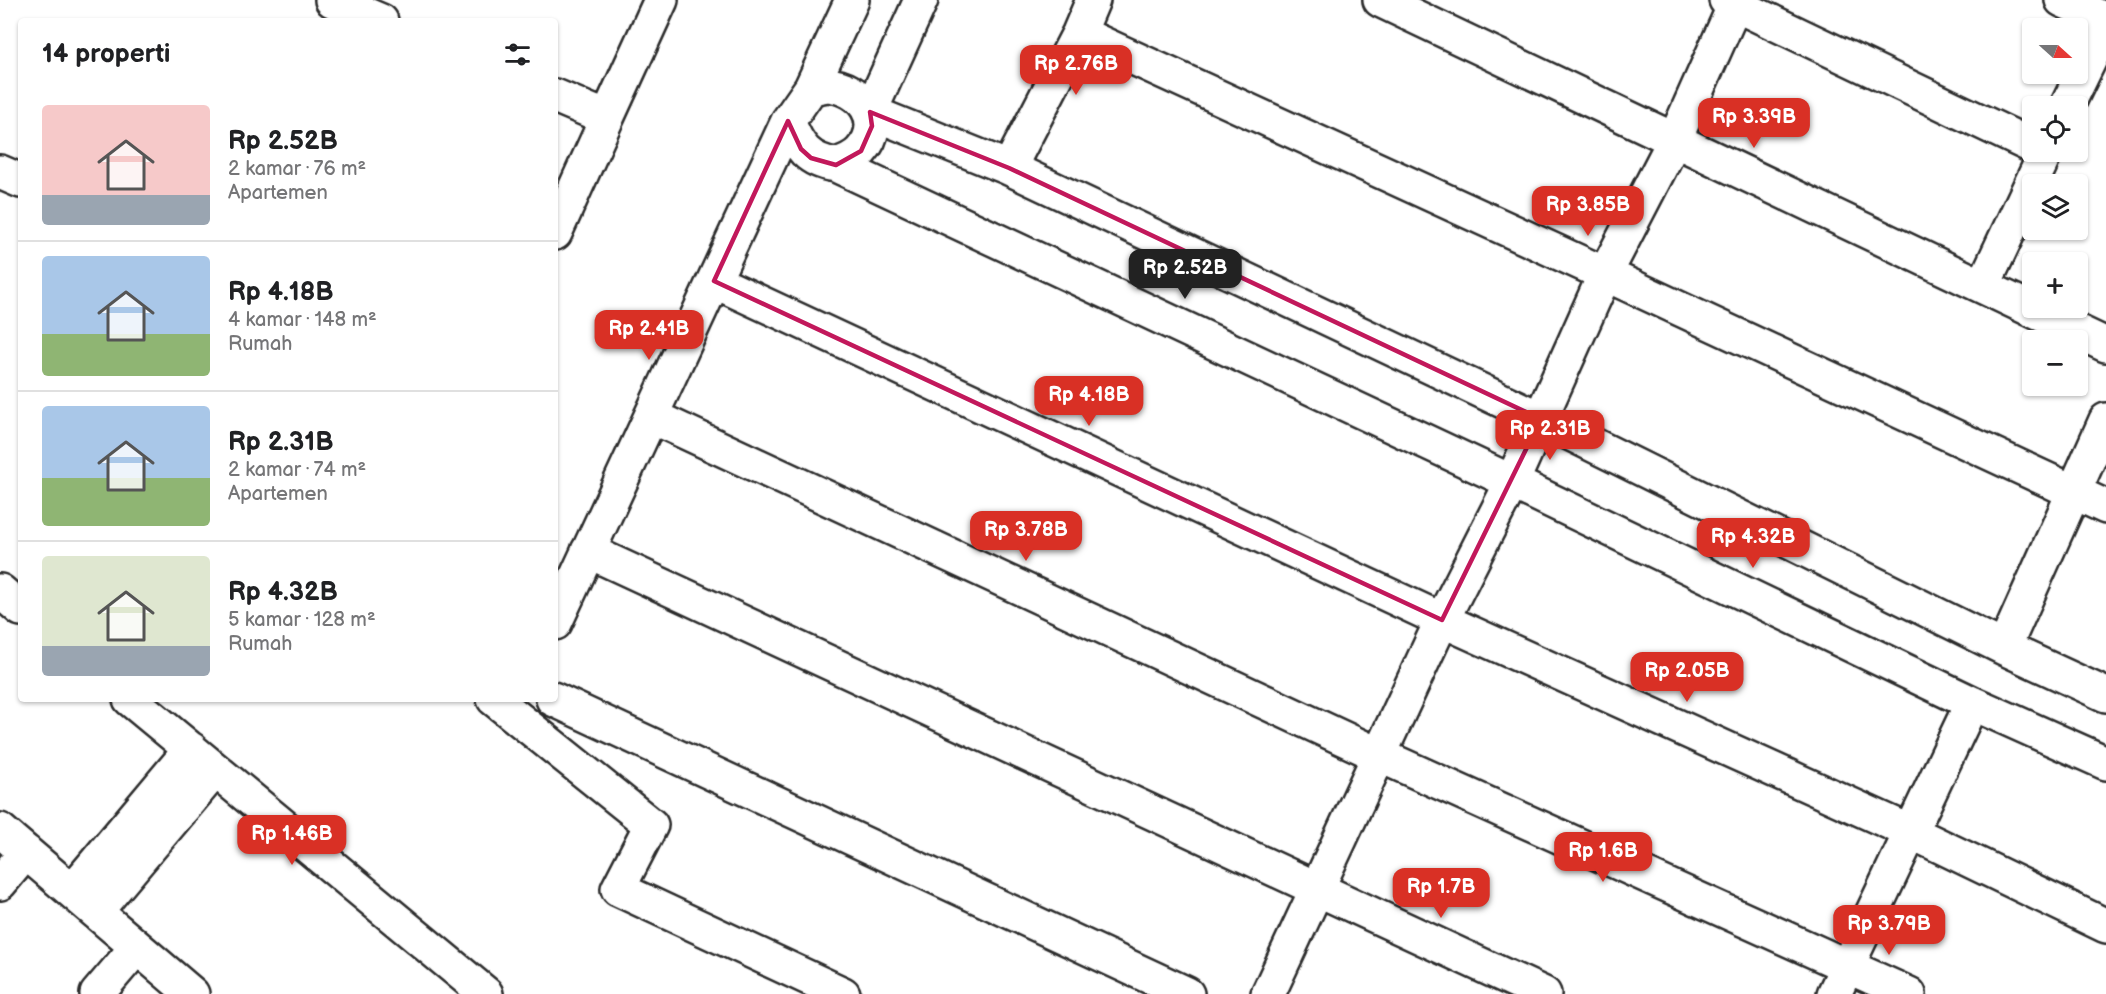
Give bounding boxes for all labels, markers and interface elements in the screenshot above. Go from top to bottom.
north arrow [2022,18,2088,84]
map controls [2022,18,2088,396]
icon: filters [501,38,534,71]
text: 14 properti [42,39,171,70]
pin: Rp 2.76B [1014,45,1138,96]
text: Rp 2.76B [1034,52,1118,76]
button: locate [2022,96,2088,162]
pin: Rp 3.39B [1692,98,1816,149]
text: Rp 3.39B [1712,105,1796,129]
text: Rp 2.52B [228,126,338,157]
icon: home [90,129,162,201]
text: 2 kamar · 76 m² [228,157,366,181]
button: layers [2022,174,2088,240]
text: Apartemen [228,181,328,205]
pin: Rp 3.85B [1526,186,1650,237]
text: Rp 3.85B [1546,193,1630,217]
pin: Rp 2.52B [1123,249,1247,300]
button: + [2022,252,2088,318]
text: Rp 2.52B [1143,256,1227,280]
text: Rp 4.18B [228,277,334,308]
icon: home [90,280,162,352]
text: 4 kamar · 148 m² [228,308,377,332]
pin: Rp 2.41B [587,310,711,361]
text: Rp 2.41B [609,317,689,341]
button: − [2022,330,2088,396]
text: Rumah [228,332,292,356]
pin: Rp 4.18B [1027,376,1151,427]
text: Rp 4.18B [1048,383,1130,407]
pin: Rp 2.31B [1488,410,1612,461]
text: Rp 2.31B [1509,417,1591,441]
text: Rp 2.31B [228,427,334,458]
icon: home [90,430,162,502]
text: 2 kamar · 74 m² [228,458,366,482]
text: Apartemen [228,482,328,506]
pin: Rp 3.78B [964,511,1088,562]
text: Rp 3.78B [984,518,1068,542]
pin: Rp 4.32B [1691,518,1815,569]
text: Rp 4.32B [1711,525,1795,549]
text: Rp 4.32B [228,577,338,608]
icon: home [90,580,162,652]
text: 5 kamar · 128 m² [228,608,376,632]
text: Rumah [228,632,292,656]
pin: Rp 2.05B [1625,652,1749,703]
text: Rp 2.05B [1644,659,1730,683]
pin: Rp 1.46B [230,815,354,866]
text: Rp 1.46B [251,822,333,846]
pin: Rp 1.6B [1548,832,1658,883]
text: Rp 1.6B [1568,839,1638,863]
pin: Rp 1.7B [1386,868,1496,919]
text: Rp 1.7B [1407,875,1475,899]
pin: Rp 3.79B [1827,905,1951,956]
text: Rp 3.79B [1847,912,1931,936]

